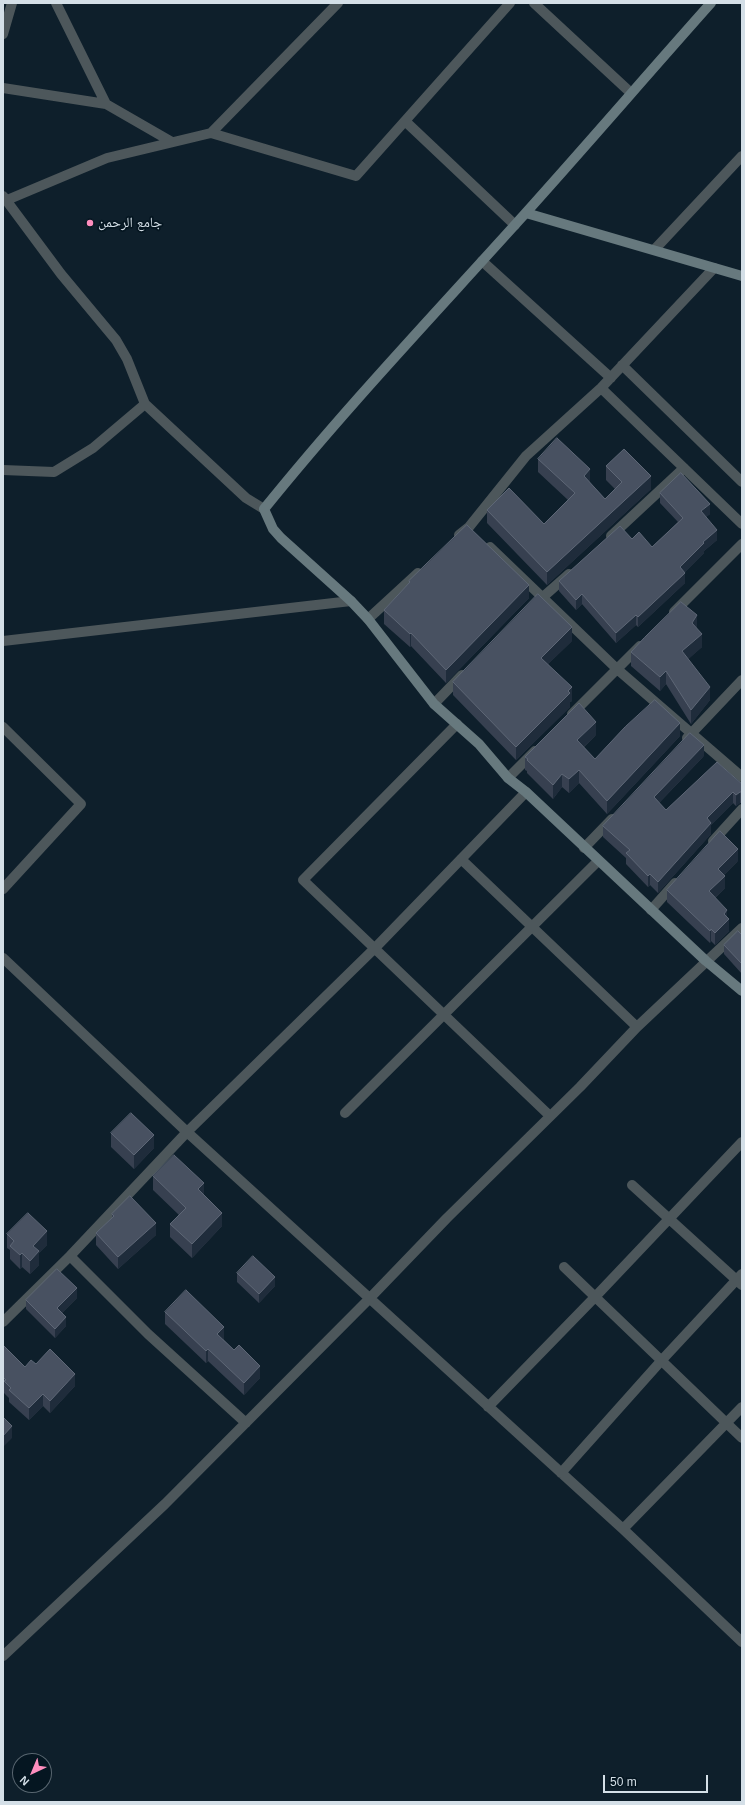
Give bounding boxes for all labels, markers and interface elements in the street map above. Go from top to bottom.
place label: جامع الرحمن [98,215,162,231]
marker: جامع الرحمن [85,218,95,228]
north arrow [12,1753,52,1793]
scale bar [605,1767,710,1793]
text: N [17,1774,31,1788]
text: 50 m [610,1775,637,1789]

